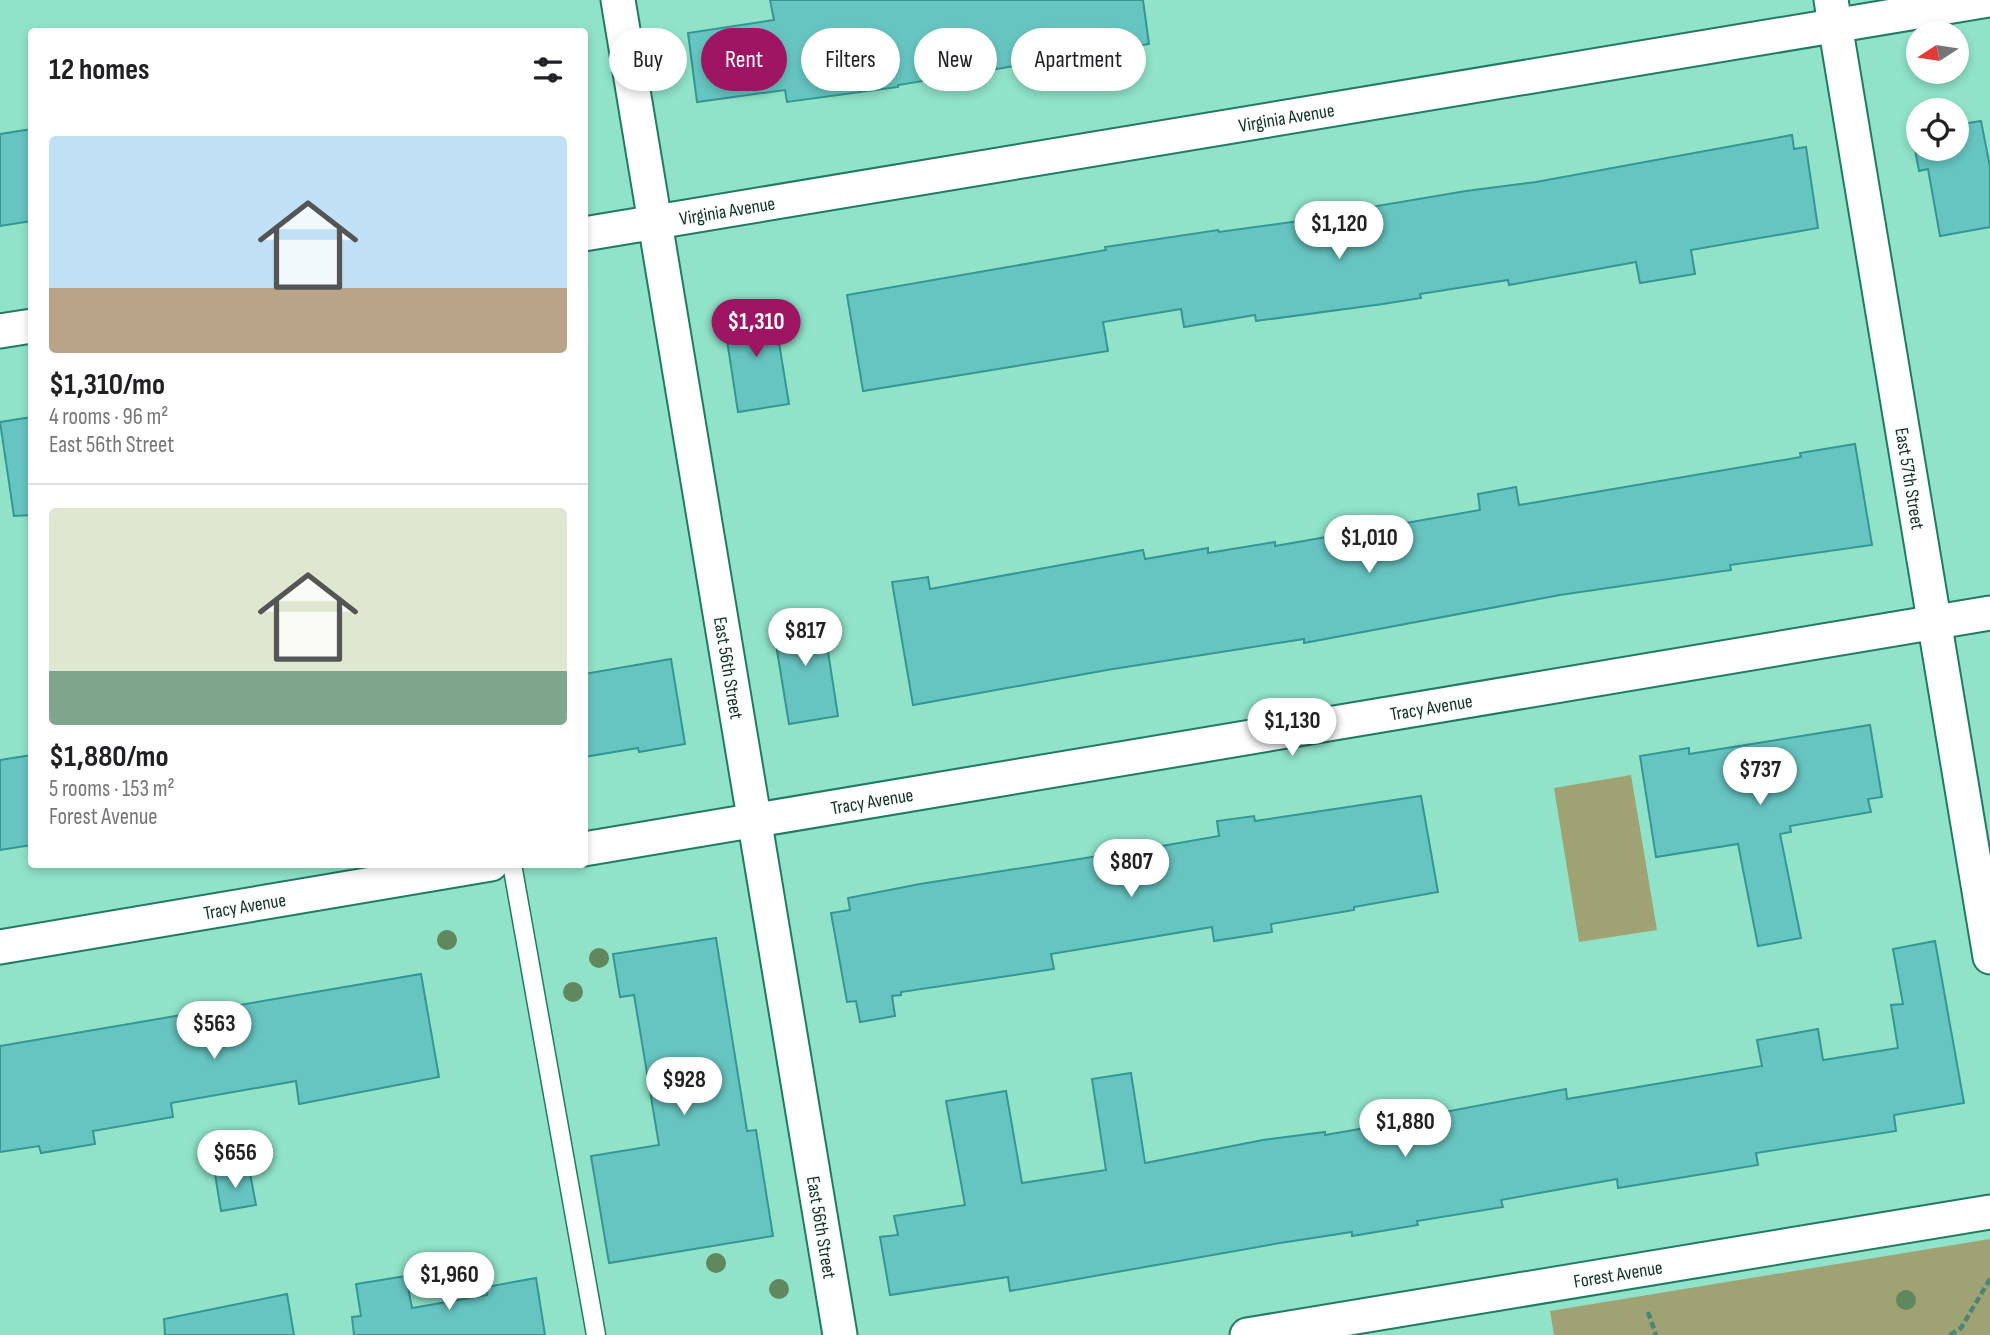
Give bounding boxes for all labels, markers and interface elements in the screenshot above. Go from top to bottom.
north arrow [1906,21,1969,84]
map controls [1906,21,1969,161]
chip: Buy [609,28,687,91]
chip: Rent [701,28,787,91]
chip: Filters [801,28,900,91]
chip: New [914,28,997,91]
chip: Apartment [1011,28,1146,91]
icon: filters [529,51,567,89]
text: 12 homes [49,52,150,88]
button: locate [1906,98,1969,161]
street label: Virginia Avenue [1237,99,1336,138]
icon: home [245,182,371,308]
street label: Virginia Avenue [678,192,777,231]
pin: $1,120 [1282,202,1396,261]
text: $1,120 [1310,210,1368,238]
pin: $1,310 [699,300,813,359]
text: $1,310 [728,308,784,336]
text: $1,310/mo [49,367,165,403]
text: 4 rooms · 96 m² [49,403,168,431]
street label: East 57th Street [1889,426,1929,532]
text: East 56th Street [49,431,174,459]
pin: $1,010 [1312,516,1426,575]
text: $1,010 [1340,524,1398,552]
icon: home [245,554,371,680]
pin: $817 [764,608,846,668]
street label: East 56th Street [708,615,747,721]
text: $817 [784,617,826,645]
street label: Tracy Avenue [1388,690,1474,727]
pin: $1,130 [1235,698,1349,758]
text: $1,130 [1264,707,1321,735]
text: $1,880/mo [49,739,169,775]
pin: $737 [1719,748,1801,807]
text: $737 [1739,756,1781,784]
text: 5 rooms · 153 m² [49,775,175,803]
street label: Tracy Avenue [829,784,915,820]
text: Forest Avenue [49,803,158,831]
pin: $807 [1090,839,1172,899]
text: $807 [1109,848,1153,876]
street label: Tracy Avenue [202,889,288,925]
pin: $563 [173,1002,255,1061]
text: $563 [193,1010,236,1038]
pin: $928 [643,1058,725,1117]
text: $928 [662,1066,706,1094]
pin: $1,880 [1348,1100,1462,1159]
text: $1,880 [1375,1108,1435,1136]
pin: $656 [194,1130,276,1190]
text: $656 [213,1139,257,1167]
street label: East 56th Street [801,1174,840,1281]
pin: $1,960 [392,1252,506,1312]
street label: Forest Avenue [1572,1256,1664,1294]
text: $1,960 [419,1261,479,1289]

